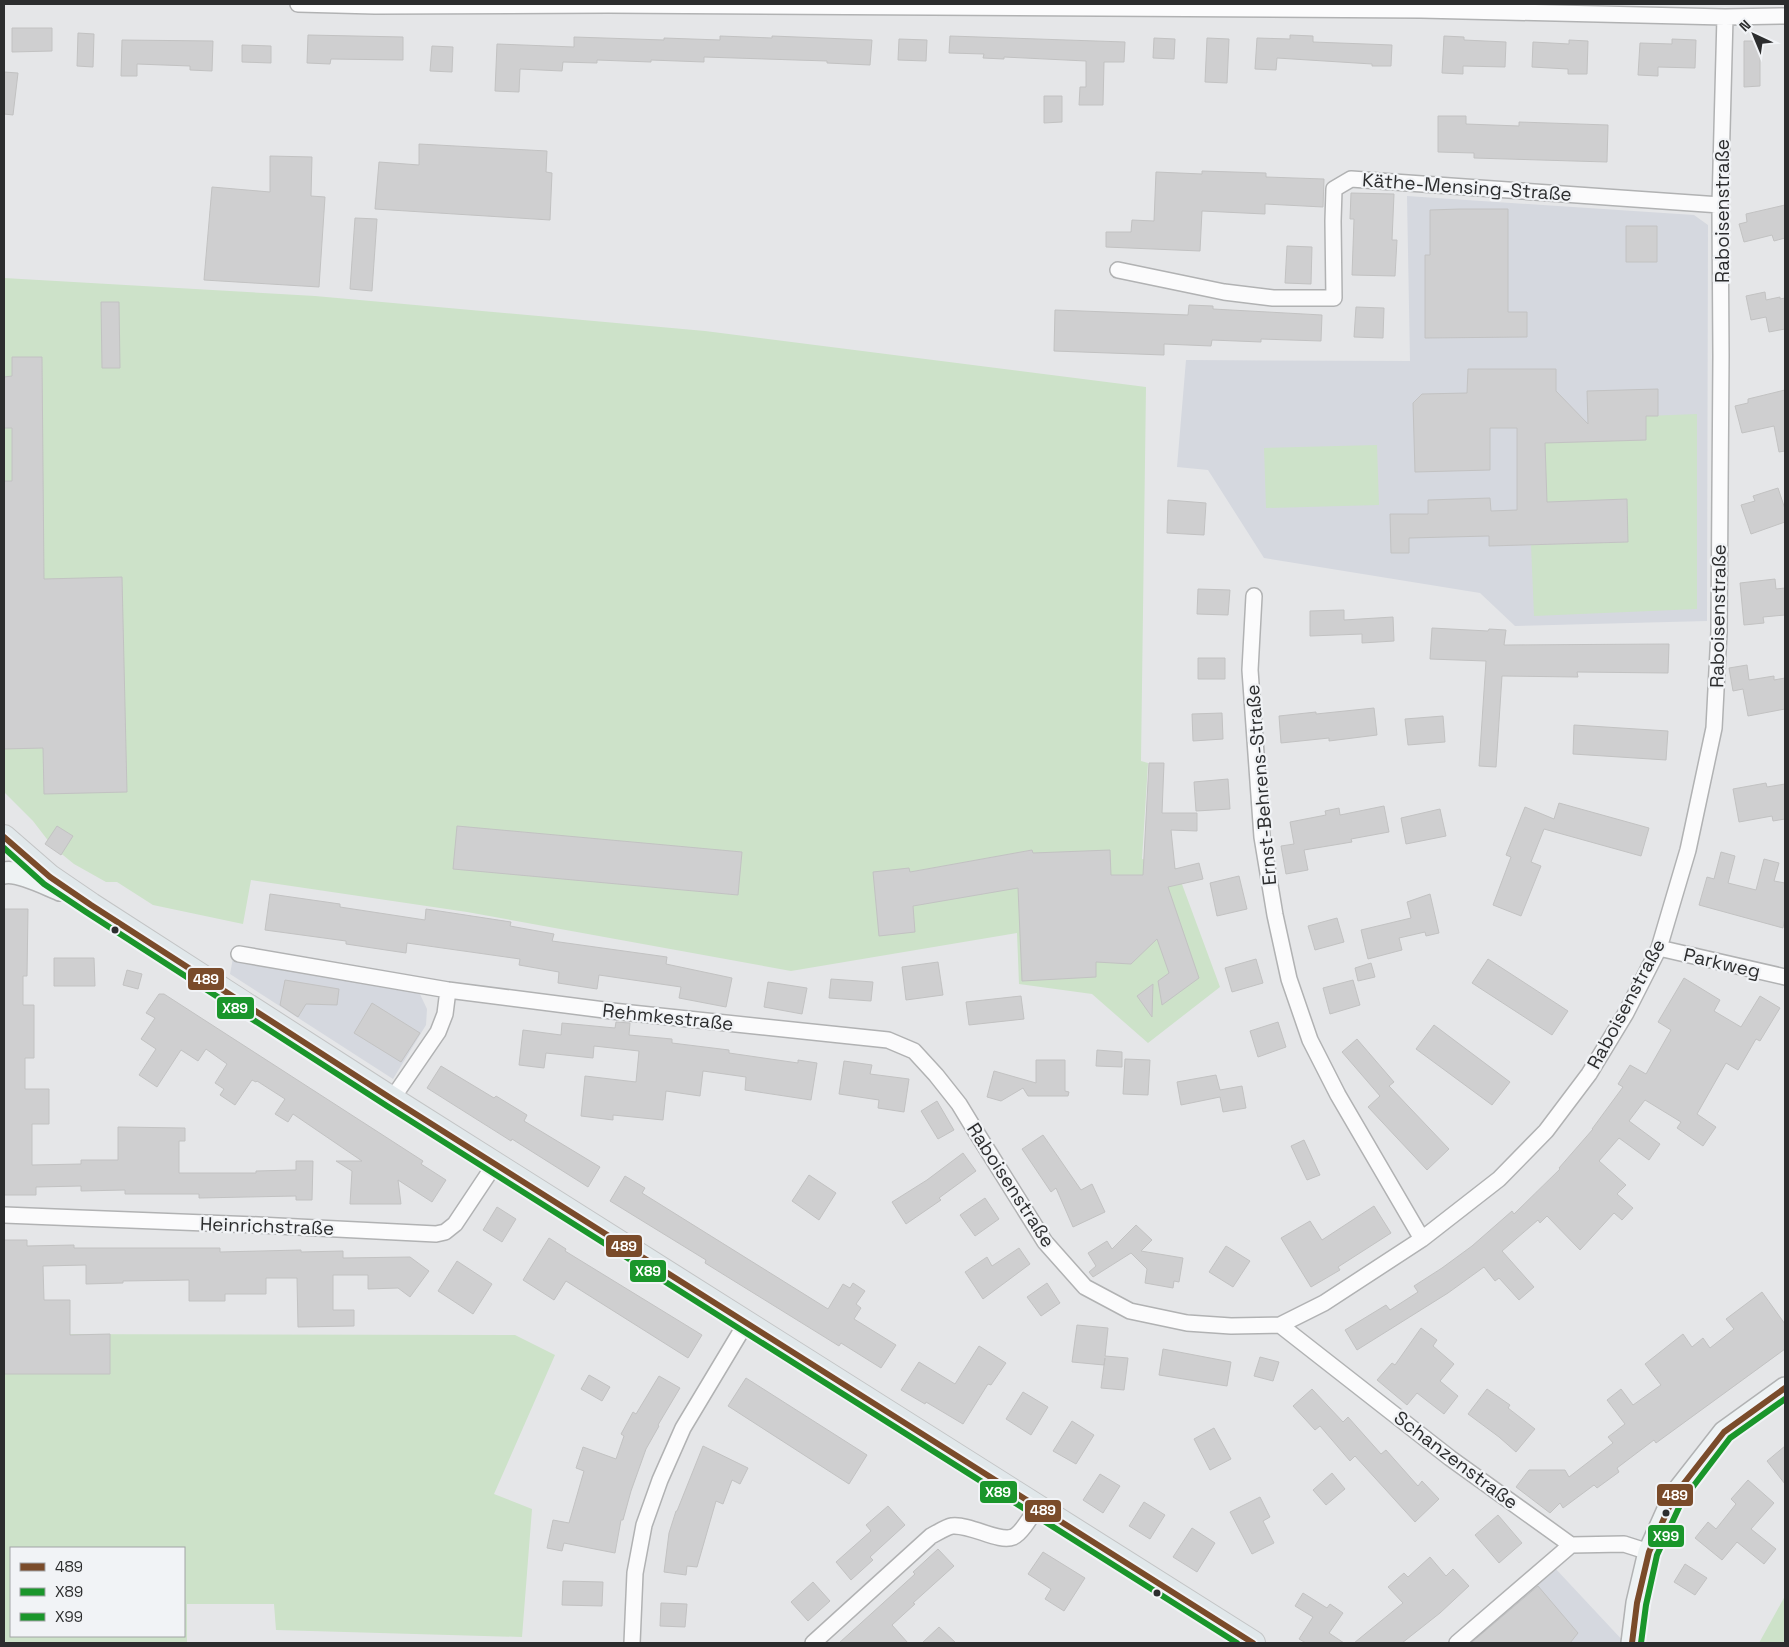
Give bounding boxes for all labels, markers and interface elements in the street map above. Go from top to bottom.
north arrow [1729,10,1779,60]
text: N [1735,16,1755,35]
street label: Raboisenstraße [1710,139,1735,283]
street label: Käthe-Mensing-Straße [1361,167,1573,207]
street label: Raboisenstraße [1704,544,1732,688]
street label: Ernst-Behrens-Straße [1240,684,1282,886]
unlabelled marker [110,925,120,935]
street label: Raboisenstraße [1581,935,1671,1073]
street label: Parkweg [1681,942,1763,984]
line badge: 489 [187,967,225,991]
text: 489 [193,970,219,988]
line badge: X89 [216,996,255,1020]
street label: Rehmkestraße [601,998,735,1036]
text: X89 [222,999,248,1017]
street label: Raboisenstraße [961,1118,1061,1252]
street label: Heinrichstraße [199,1211,335,1241]
line badge: 489 [605,1234,643,1258]
text: 489 [611,1237,637,1255]
line badge: X89 [629,1259,667,1283]
text: X89 [635,1262,661,1280]
street label: Schanzenstraße [1389,1405,1523,1515]
line badge: X89 [979,1480,1018,1504]
text: X89 [985,1483,1011,1501]
line badge: 489 [1656,1483,1694,1507]
text: 489 [1662,1486,1688,1504]
line badge: 489 [1024,1499,1062,1523]
text: 489 [1030,1501,1056,1519]
unlabelled marker [1661,1508,1671,1518]
line badge: X99 [1647,1524,1685,1548]
text: X99 [1653,1527,1679,1545]
legend [10,1547,185,1637]
text: 489 [55,1557,83,1576]
text: X89 [55,1582,83,1601]
unlabelled marker [1152,1588,1162,1598]
text: X99 [55,1607,83,1626]

